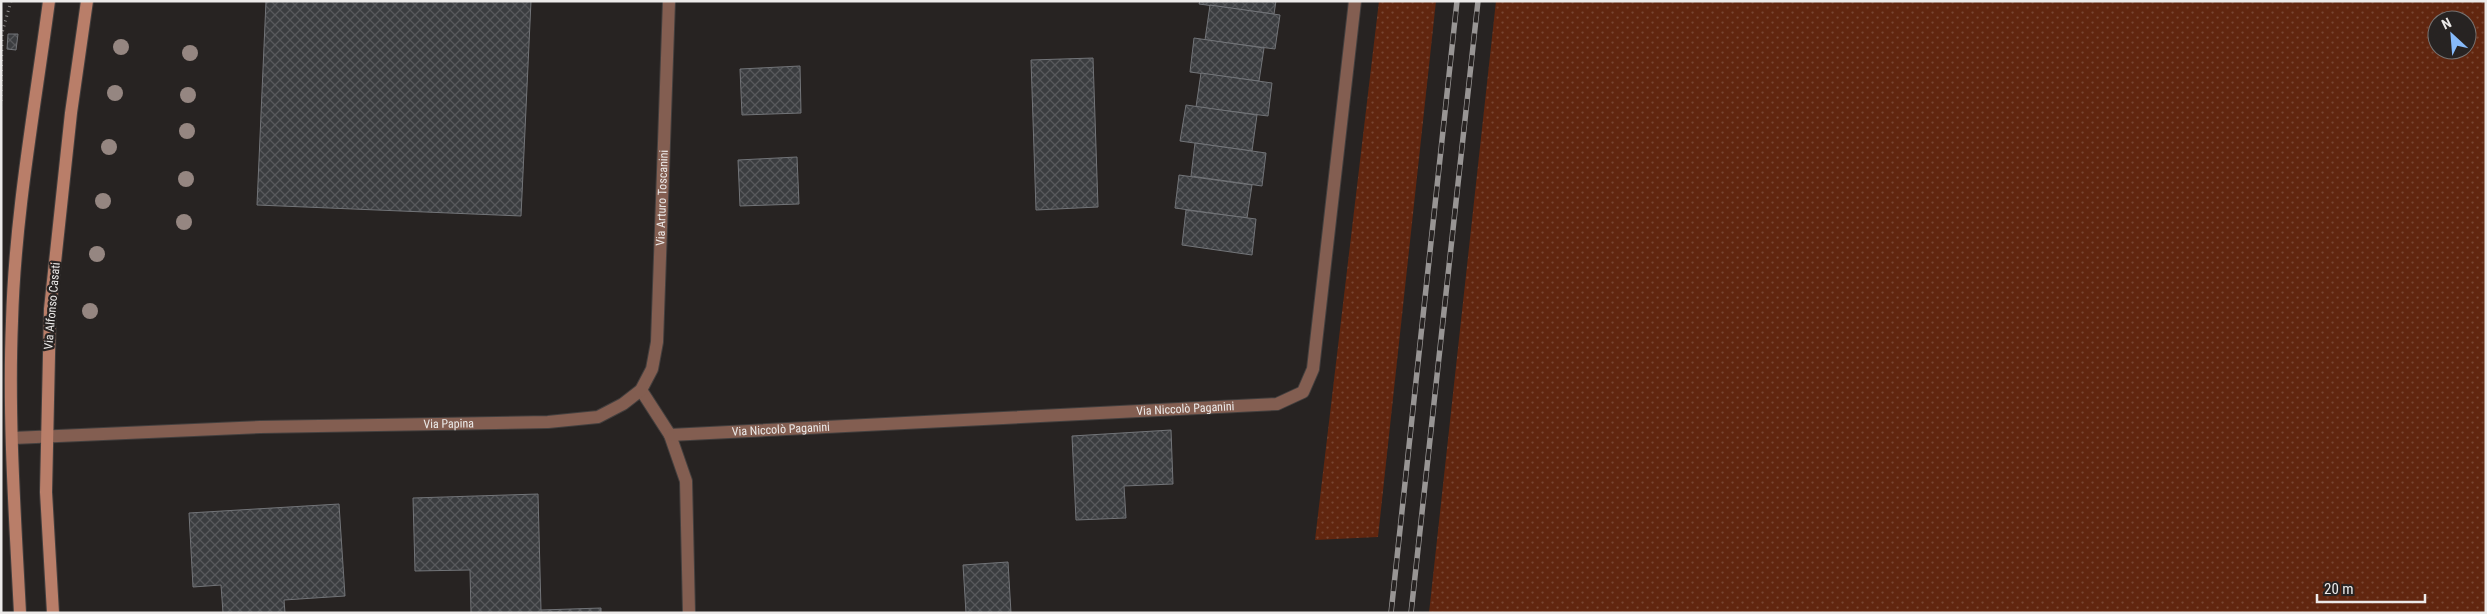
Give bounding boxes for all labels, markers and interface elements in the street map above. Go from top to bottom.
north arrow [2427,10,2477,60]
text: N [2439,14,2454,32]
street label: Via Arturo Toscanini [653,150,671,246]
street label: Via Alfonso Casati [41,262,63,350]
street label: Via Niccolò Paganini [1136,399,1235,418]
street label: Via Papina [423,416,474,431]
street label: Via Niccolò Paganini [732,420,830,439]
scale bar [2317,572,2424,604]
text: 20 m [2324,580,2354,598]

